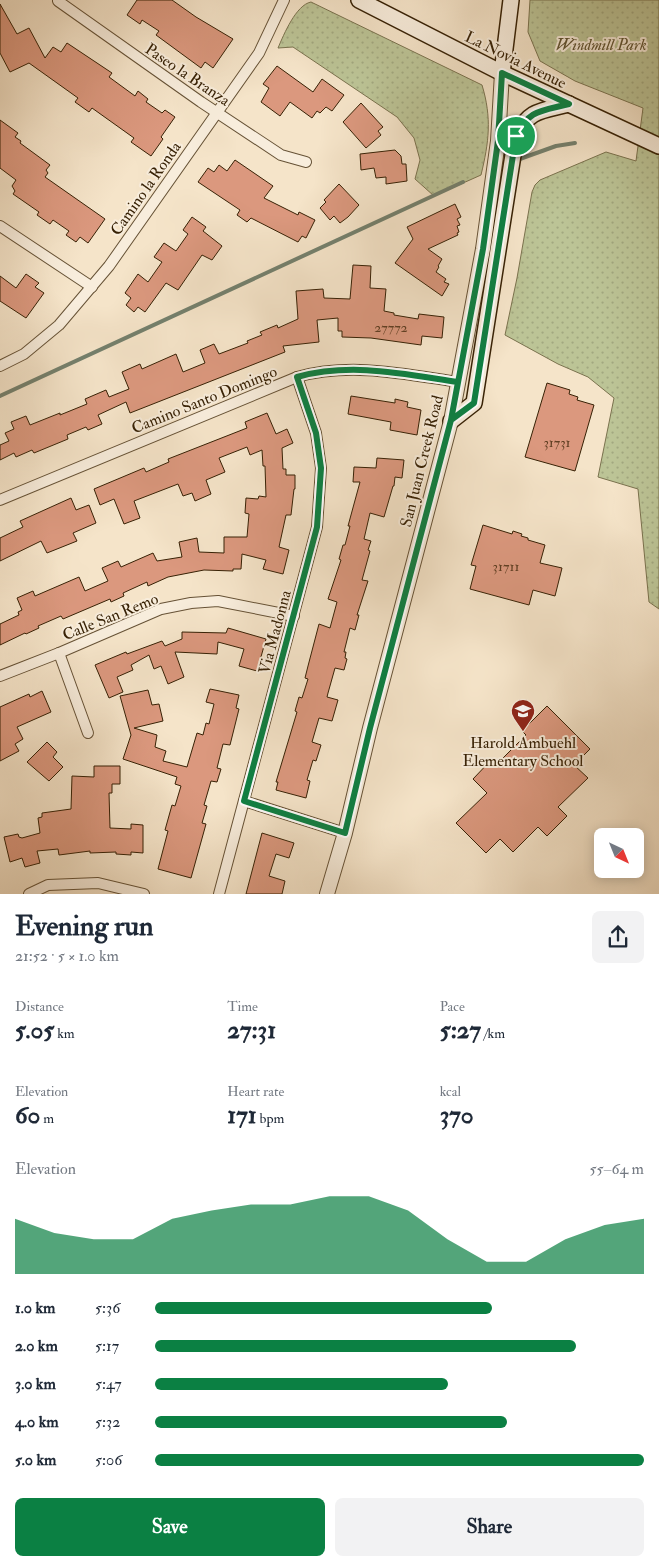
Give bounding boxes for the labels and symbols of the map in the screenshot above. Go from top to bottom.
street label: La Novia Avenue [462,27,570,93]
park label: Windmill Park [555,35,647,55]
street label: Paseo la Branza [141,39,234,111]
pin [495,115,537,157]
street label: Camino la Ronda [106,137,186,239]
house number: 27772 [374,319,408,336]
street label: Camino Santo Domingo [129,361,280,438]
street label: San Juan Creek Road [396,393,449,529]
house number: 31731 [543,434,571,451]
house number: 31711 [493,558,519,575]
street label: Via Madonna [254,588,296,676]
street label: Calle San Remo [60,589,161,645]
school or university icon: Harold Ambuehl Elementary School [510,698,536,732]
place label: Harold Ambuehl Elementary School [463,733,583,771]
north arrow [594,828,644,878]

